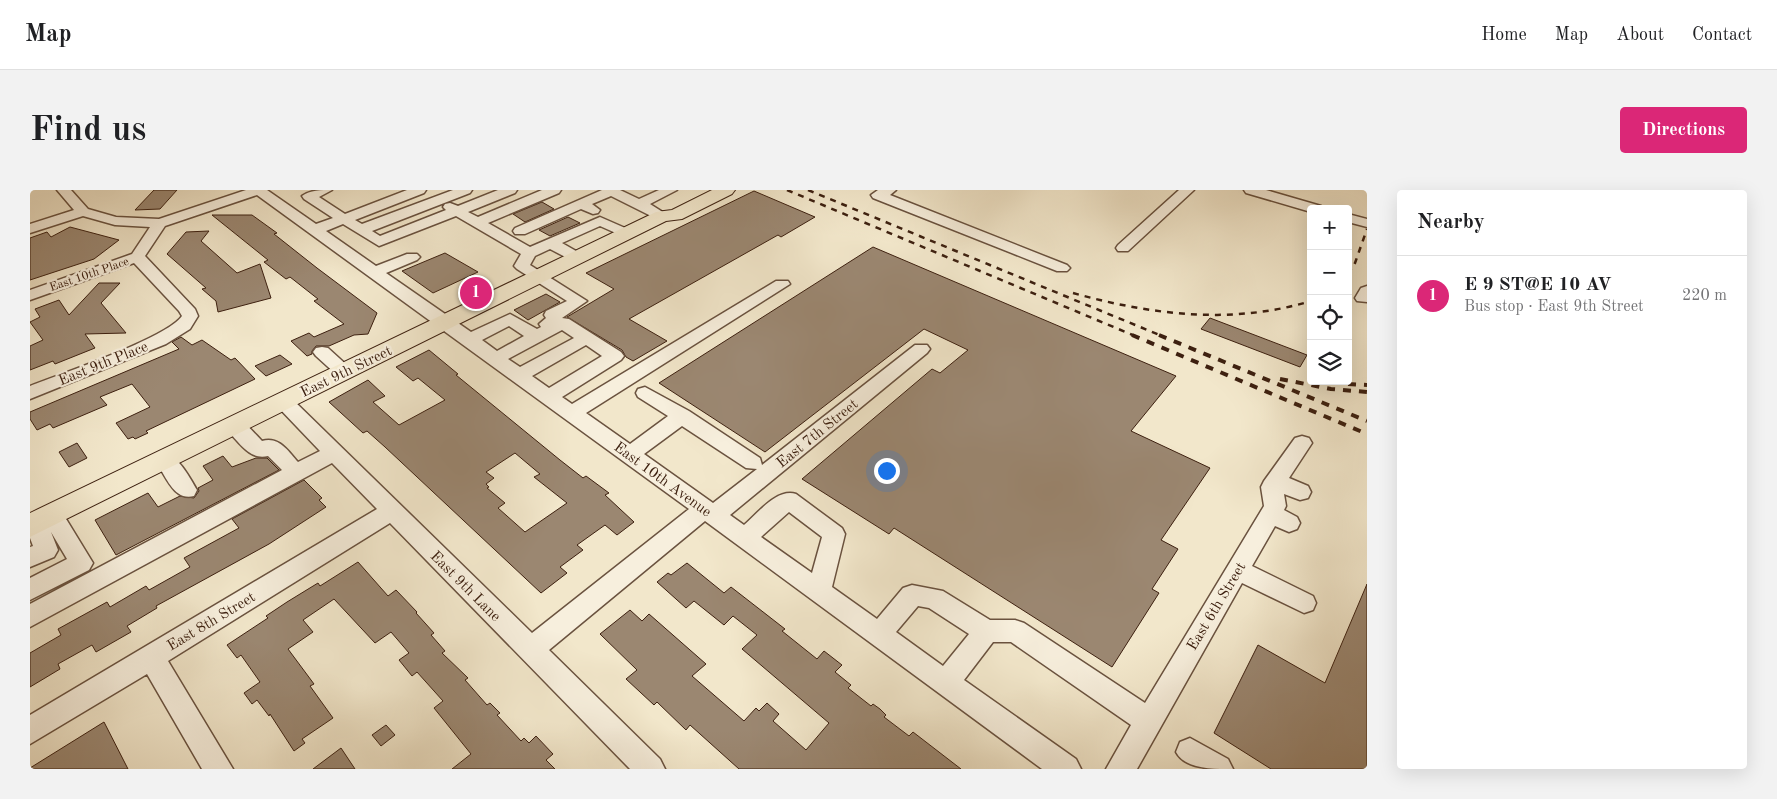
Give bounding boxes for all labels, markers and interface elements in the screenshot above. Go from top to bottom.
text: Map [25,23,72,47]
text: Home [1481,26,1527,44]
text: Map [1555,26,1588,44]
text: About [1616,26,1664,44]
text: Contact [1692,26,1752,44]
button: Directions [1620,107,1747,153]
text: Find us [30,113,146,148]
map controls [1307,205,1352,385]
button: + [1307,205,1352,250]
text: Nearby [1417,212,1485,233]
button: − [1307,250,1352,295]
street label: East 10th Place [48,256,131,294]
pin: 1 [460,274,492,312]
text: E 9 ST@E 10 AV [1464,276,1612,295]
text: 1 [1428,288,1438,304]
text: 220 m [1682,288,1727,304]
button: locate [1307,295,1352,340]
text: Bus stop · East 9th Street [1464,299,1644,315]
street label: East 9th Place [57,340,151,389]
button: layers [1307,340,1352,385]
street label: East 9th Street [299,344,395,401]
street label: East 7th Street [774,397,861,471]
street label: East 10th Avenue [611,440,714,521]
your location [874,458,900,484]
street label: East 9th Lane [427,549,503,625]
street label: East 6th Street [1185,560,1249,653]
street label: East 8th Street [165,590,258,654]

